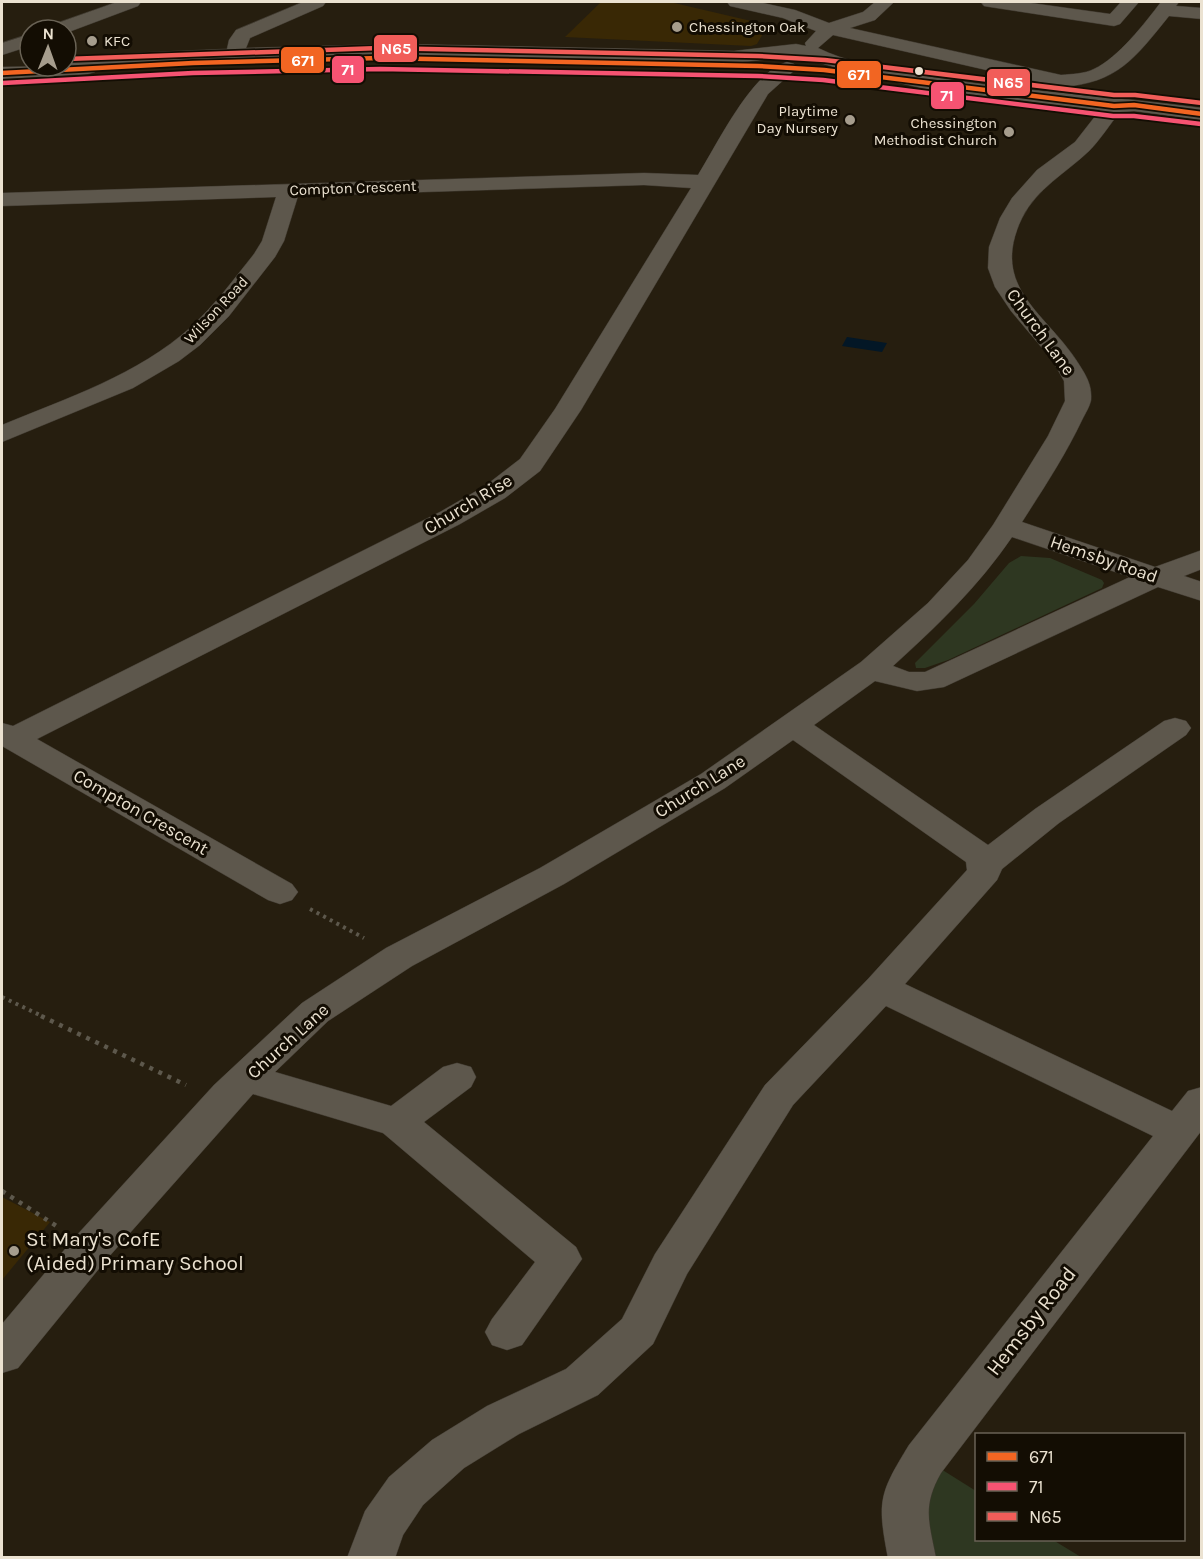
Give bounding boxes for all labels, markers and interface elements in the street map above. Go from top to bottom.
north arrow [18,18,78,78]
place label: Chessington Oak [689,18,806,36]
marker: Chessington Oak [670,20,684,34]
text: N [42,24,54,43]
place label: KFC [104,32,130,50]
marker: KFC [85,34,99,48]
line badge: N65 [373,34,418,63]
text: N65 [381,39,411,58]
line badge: 671 [280,46,325,74]
text: 671 [291,51,315,70]
line badge: 71 [331,55,365,84]
text: 71 [341,60,355,79]
line badge: 671 [836,60,882,89]
text: 671 [847,65,871,84]
unlabelled marker [913,65,925,77]
line badge: N65 [986,68,1031,97]
text: N65 [993,73,1023,92]
line badge: 71 [930,81,965,110]
text: 71 [940,86,954,105]
place label: Playtime Day Nursery [757,102,838,137]
marker: Playtime Day Nursery [843,113,857,127]
place label: Chessington Methodist Church [874,114,997,149]
marker: Chessington Methodist Church [1002,125,1016,139]
street label: Compton Crescent [289,177,417,199]
street label: Wilson Road [180,273,252,347]
street label: Church Lane [1002,284,1080,380]
street label: Church Rise [420,469,516,539]
street label: Hemsby Road [1047,530,1161,588]
street label: Church Lane [651,750,749,822]
street label: Compton Crescent [70,764,213,860]
street label: Church Lane [243,999,333,1083]
place label: St Mary's CofE (Aided) Primary School [26,1227,244,1275]
marker: St Mary's CofE (Aided) Primary School [7,1244,21,1258]
street label: Hemsby Road [981,1262,1081,1380]
legend [975,1433,1185,1541]
text: 671 [1029,1446,1054,1468]
text: 71 [1029,1476,1043,1498]
text: N65 [1029,1506,1062,1528]

